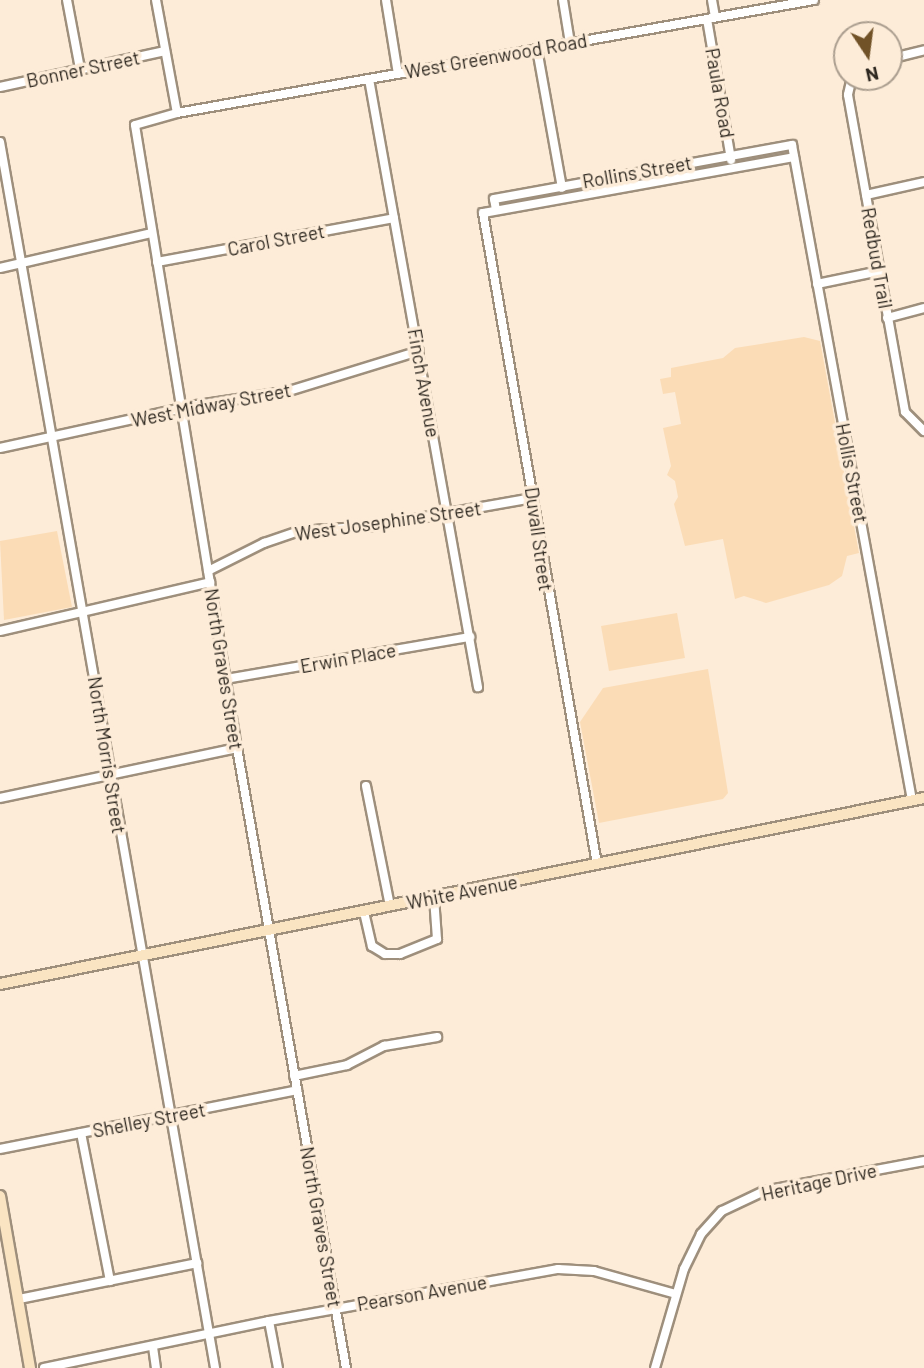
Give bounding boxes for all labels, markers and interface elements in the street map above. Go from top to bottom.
north arrow [833,21,903,91]
street label: West Greenwood Road [403,29,589,83]
street label: Bonner Street [24,46,142,92]
street label: Paula Road [701,46,739,140]
text: N [864,62,881,88]
street label: Rollins Street [581,151,693,193]
street label: Redbud Trail [857,206,897,310]
street label: Carol Street [226,219,326,261]
street label: Finch Avenue [403,327,445,439]
street label: West Midway Street [129,378,293,432]
street label: Hollis Street [831,421,873,525]
street label: Duvall Street [520,486,558,592]
street label: West Josephine Street [294,497,482,545]
street label: North Graves Street [200,587,248,751]
street label: Erwin Place [298,638,398,678]
street label: North Morris Street [83,675,131,835]
street label: White Avenue [405,870,519,914]
street label: Shelley Street [91,1098,207,1142]
street label: North Graves Street [296,1145,346,1309]
street label: Heritage Drive [759,1159,879,1205]
street label: Pearson Avenue [355,1270,489,1316]

